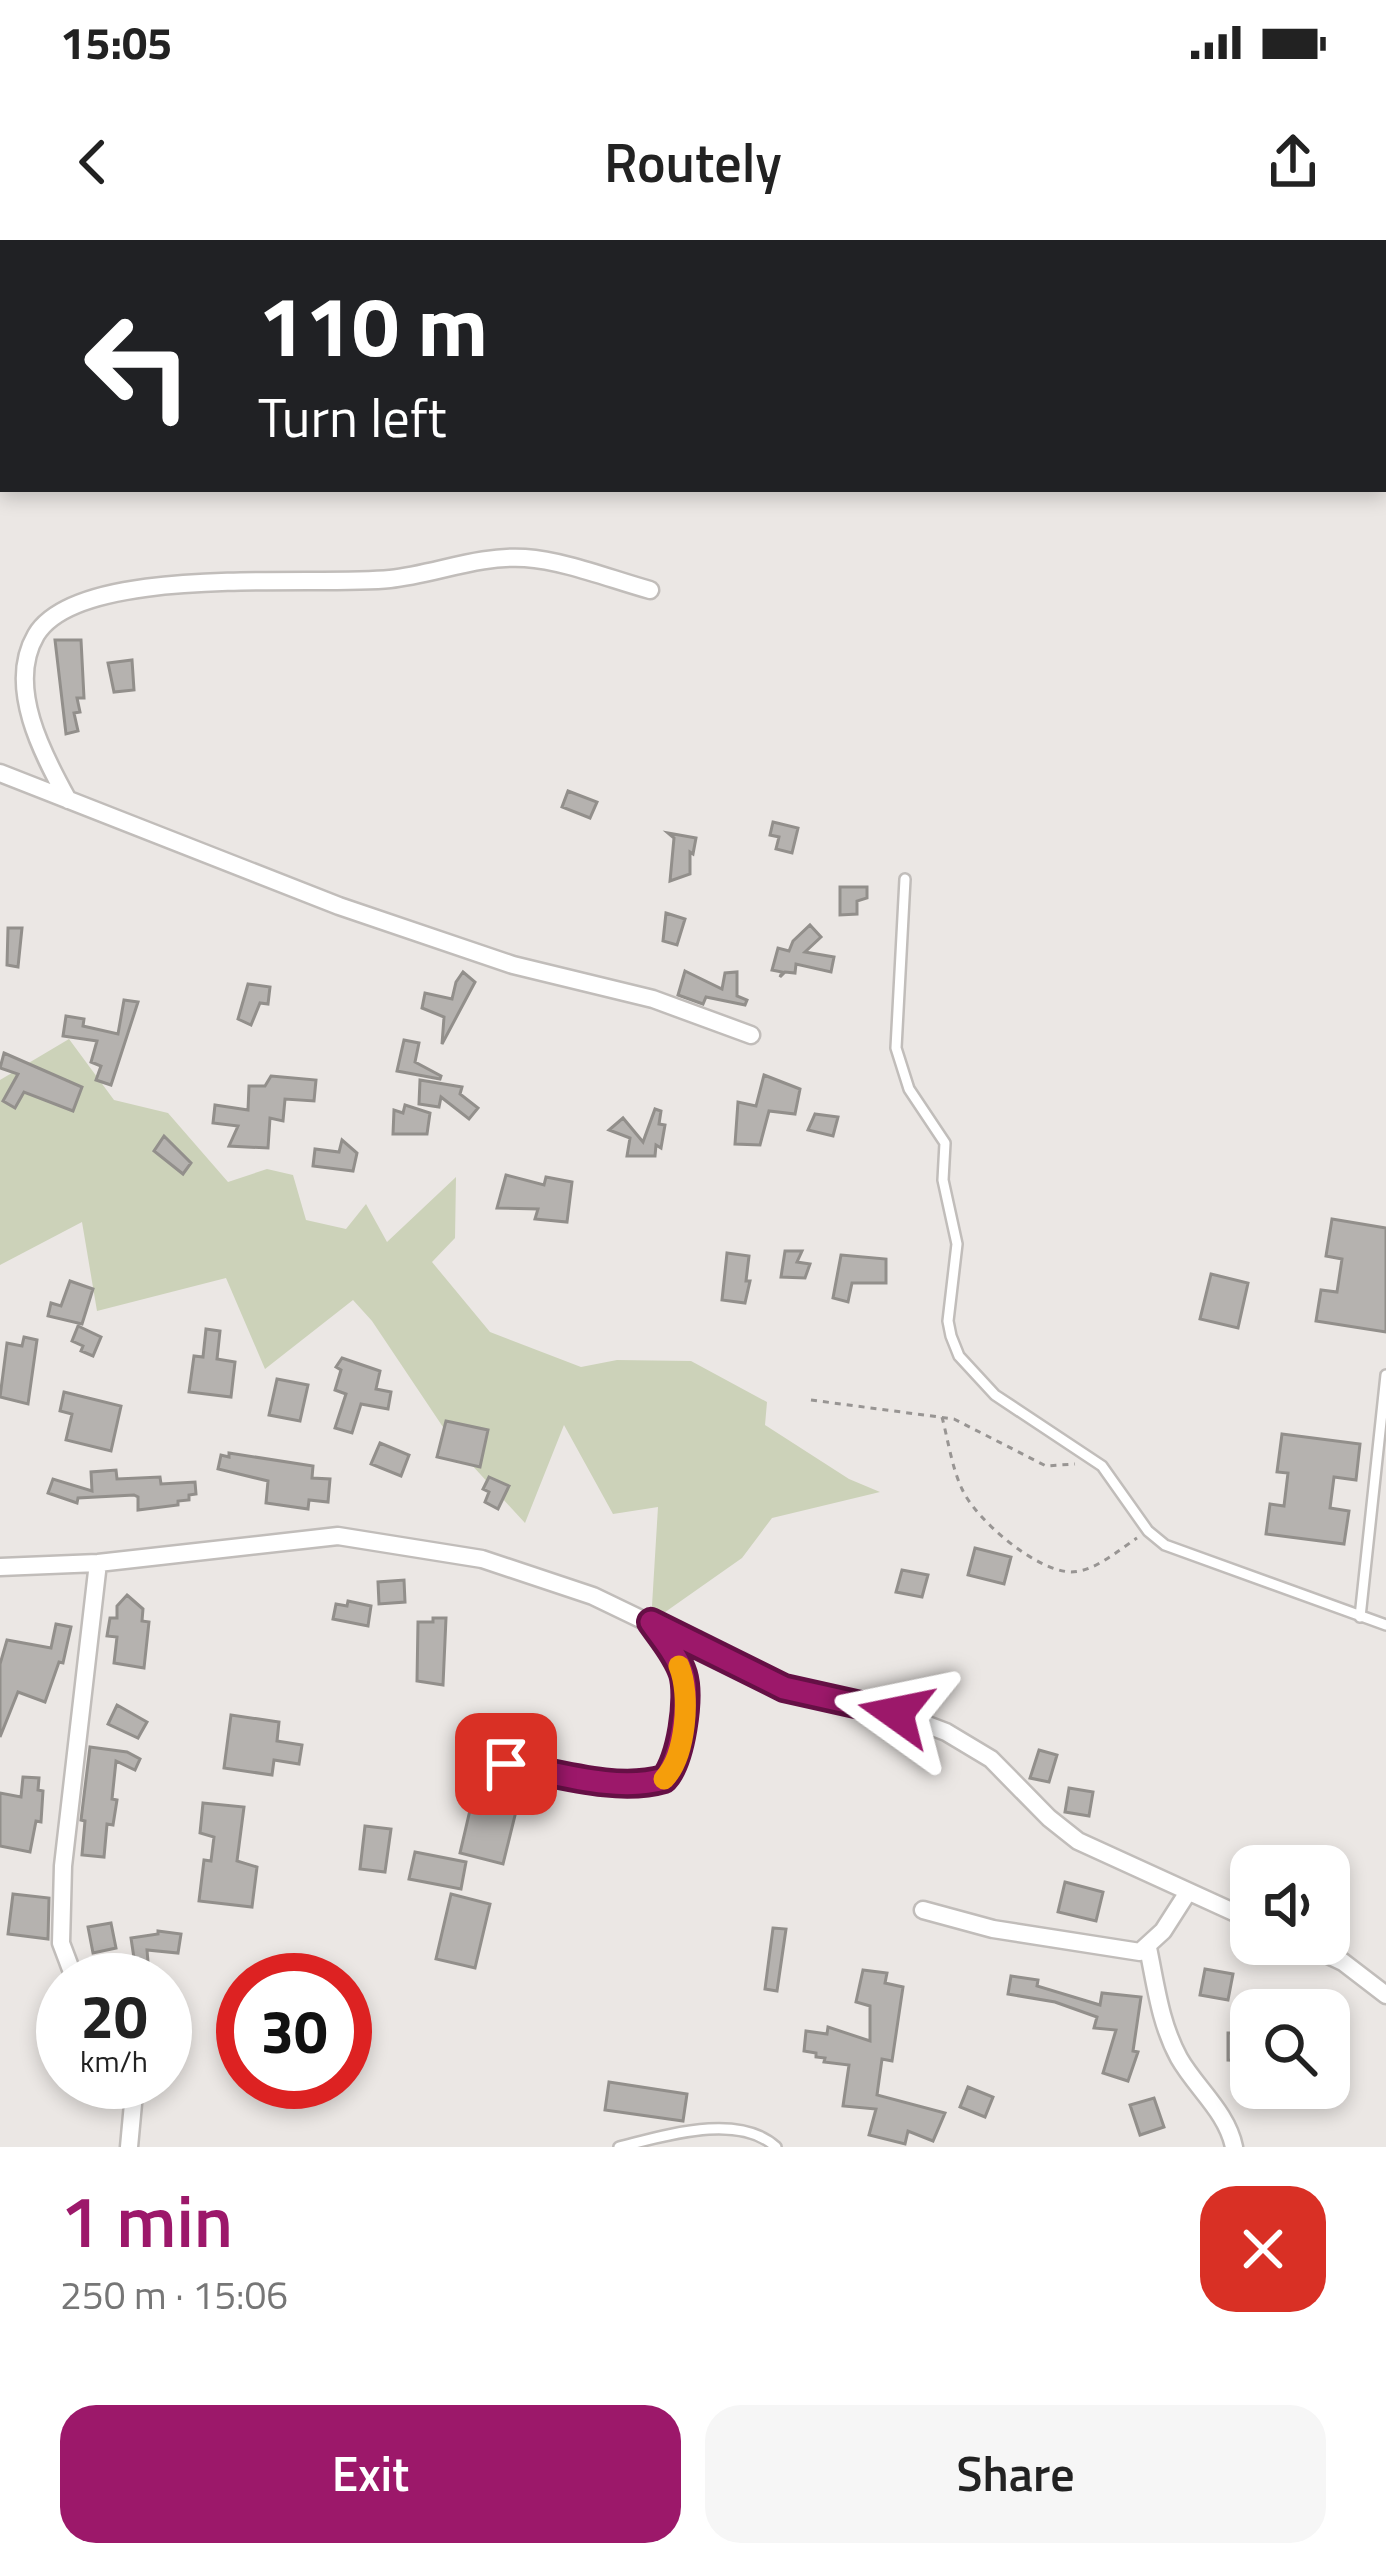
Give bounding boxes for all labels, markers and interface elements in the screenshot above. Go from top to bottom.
text: 15:05 [60,8,172,76]
text: Routely [604,121,782,203]
icon: back [60,129,126,195]
icon: share [1260,129,1326,195]
text: 110 m [258,261,488,389]
icon: left [60,288,216,444]
text: Turn left [258,376,447,458]
position arrow [833,1650,959,1776]
pin [455,1713,557,1815]
icon: arrive [473,1731,539,1797]
map controls [1230,1845,1350,2109]
button: sound [1230,1845,1350,1965]
speed limit sign: 30 [216,1953,372,2109]
text: 20 [80,1970,148,2061]
button: search [1230,1989,1350,2109]
text: km/h [80,2038,148,2084]
text: 1 min [60,2165,233,2275]
button: close [1200,2186,1326,2312]
text: 250 m · 15:06 [60,2265,288,2324]
button: Exit [60,2405,681,2543]
button: Share [705,2405,1326,2543]

